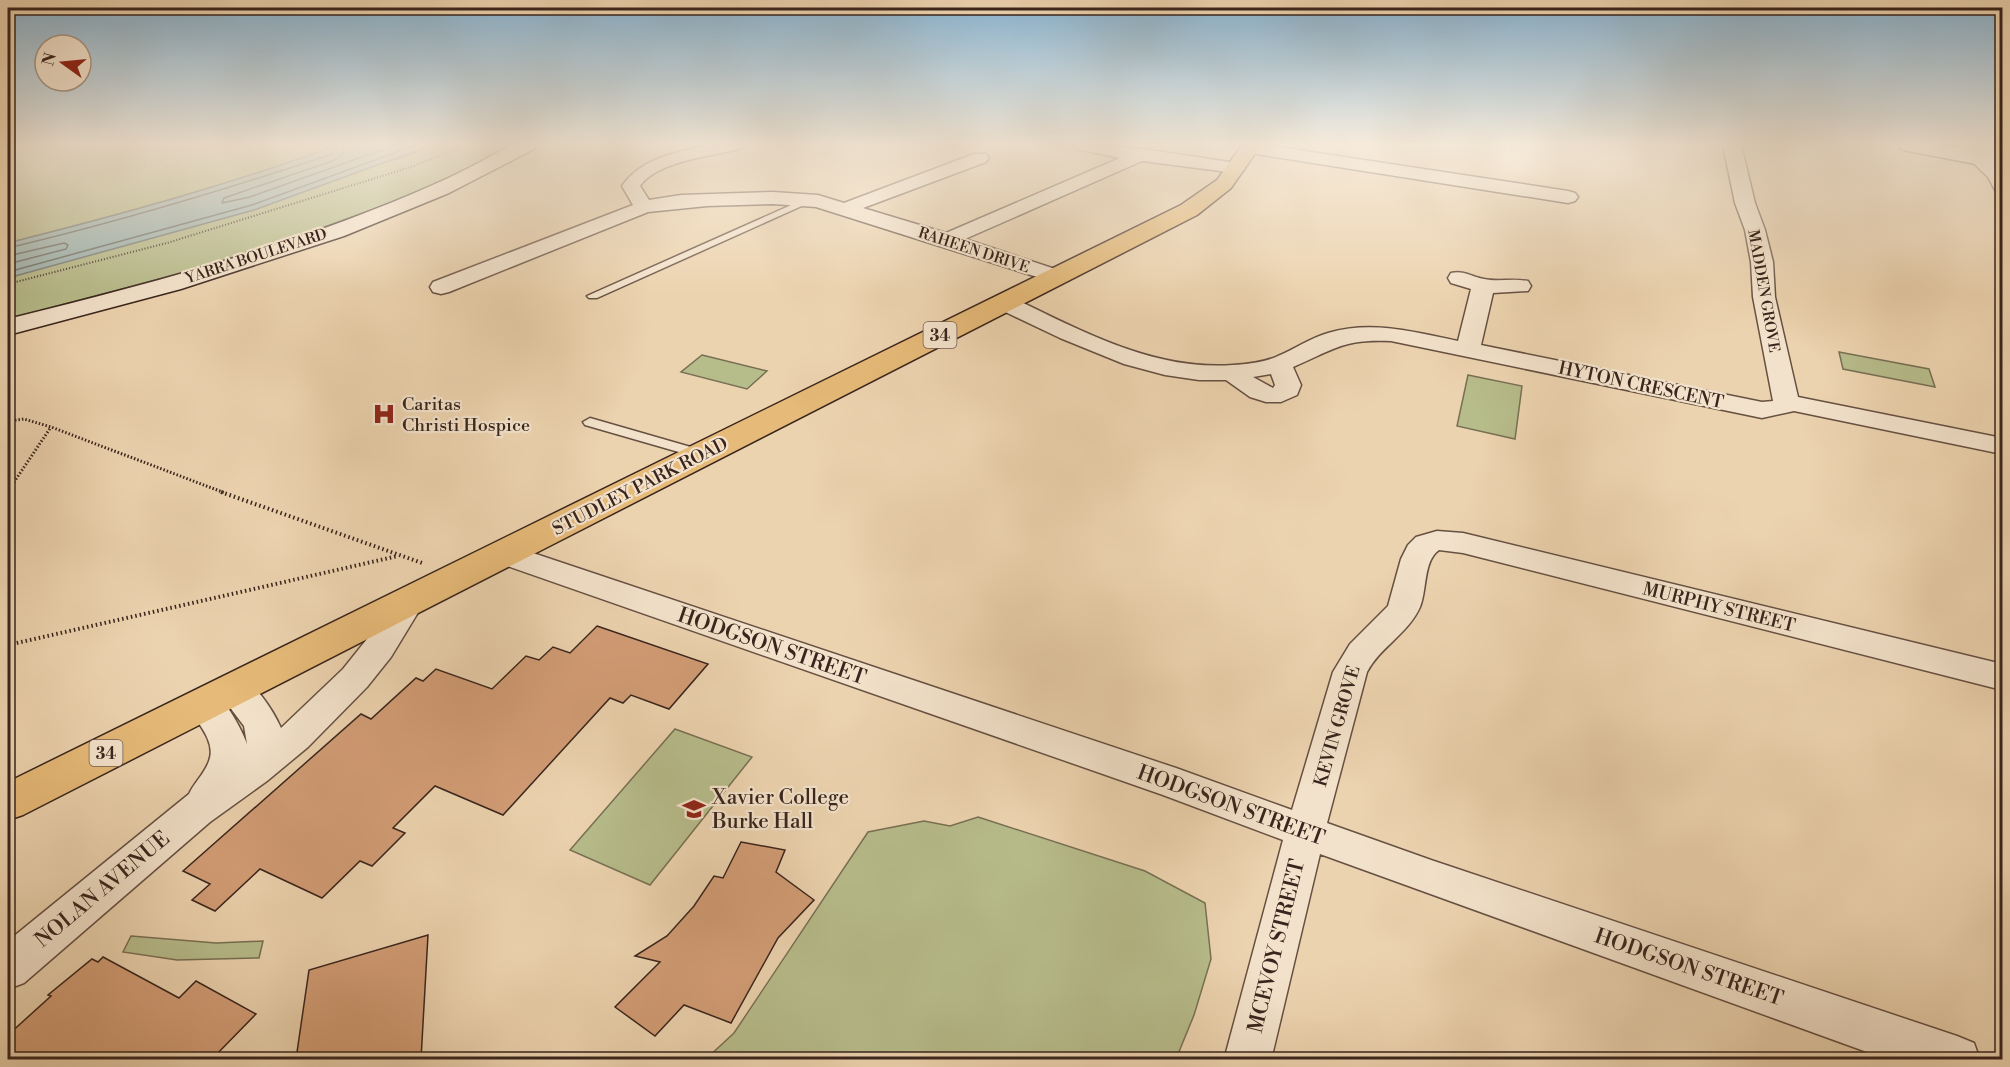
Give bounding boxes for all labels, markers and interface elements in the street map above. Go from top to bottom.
north arrow [33,33,93,93]
text: N [38,50,61,68]
street label: RAHEEN DRIVE [916,223,1032,277]
street label: YARRA BOULEVARD [182,225,329,289]
street label: MADDEN GROVE [1743,228,1784,354]
road number: 34 [924,322,956,348]
street label: HYTON CRESCENT [1556,357,1726,414]
place label: Caritas Christi Hospice [402,393,530,437]
hospital icon: Caritas Christi Hospice [371,401,397,427]
street label: STUDLEY PARK ROAD [549,432,732,541]
street label: MURPHY STREET [1640,577,1798,638]
street label: HODGSON STREET [674,602,870,692]
street label: KEVIN GROVE [1309,663,1366,789]
road number: 34 [90,740,122,766]
street label: HODGSON STREET [1133,760,1328,852]
place label: Xavier College Burke Hall [711,785,849,835]
school or university icon: Xavier College Burke Hall [681,796,707,822]
street label: NOLAN AVENUE [30,826,175,954]
street label: MCEVOY STREET [1243,857,1311,1036]
street label: HODGSON STREET [1591,923,1787,1013]

